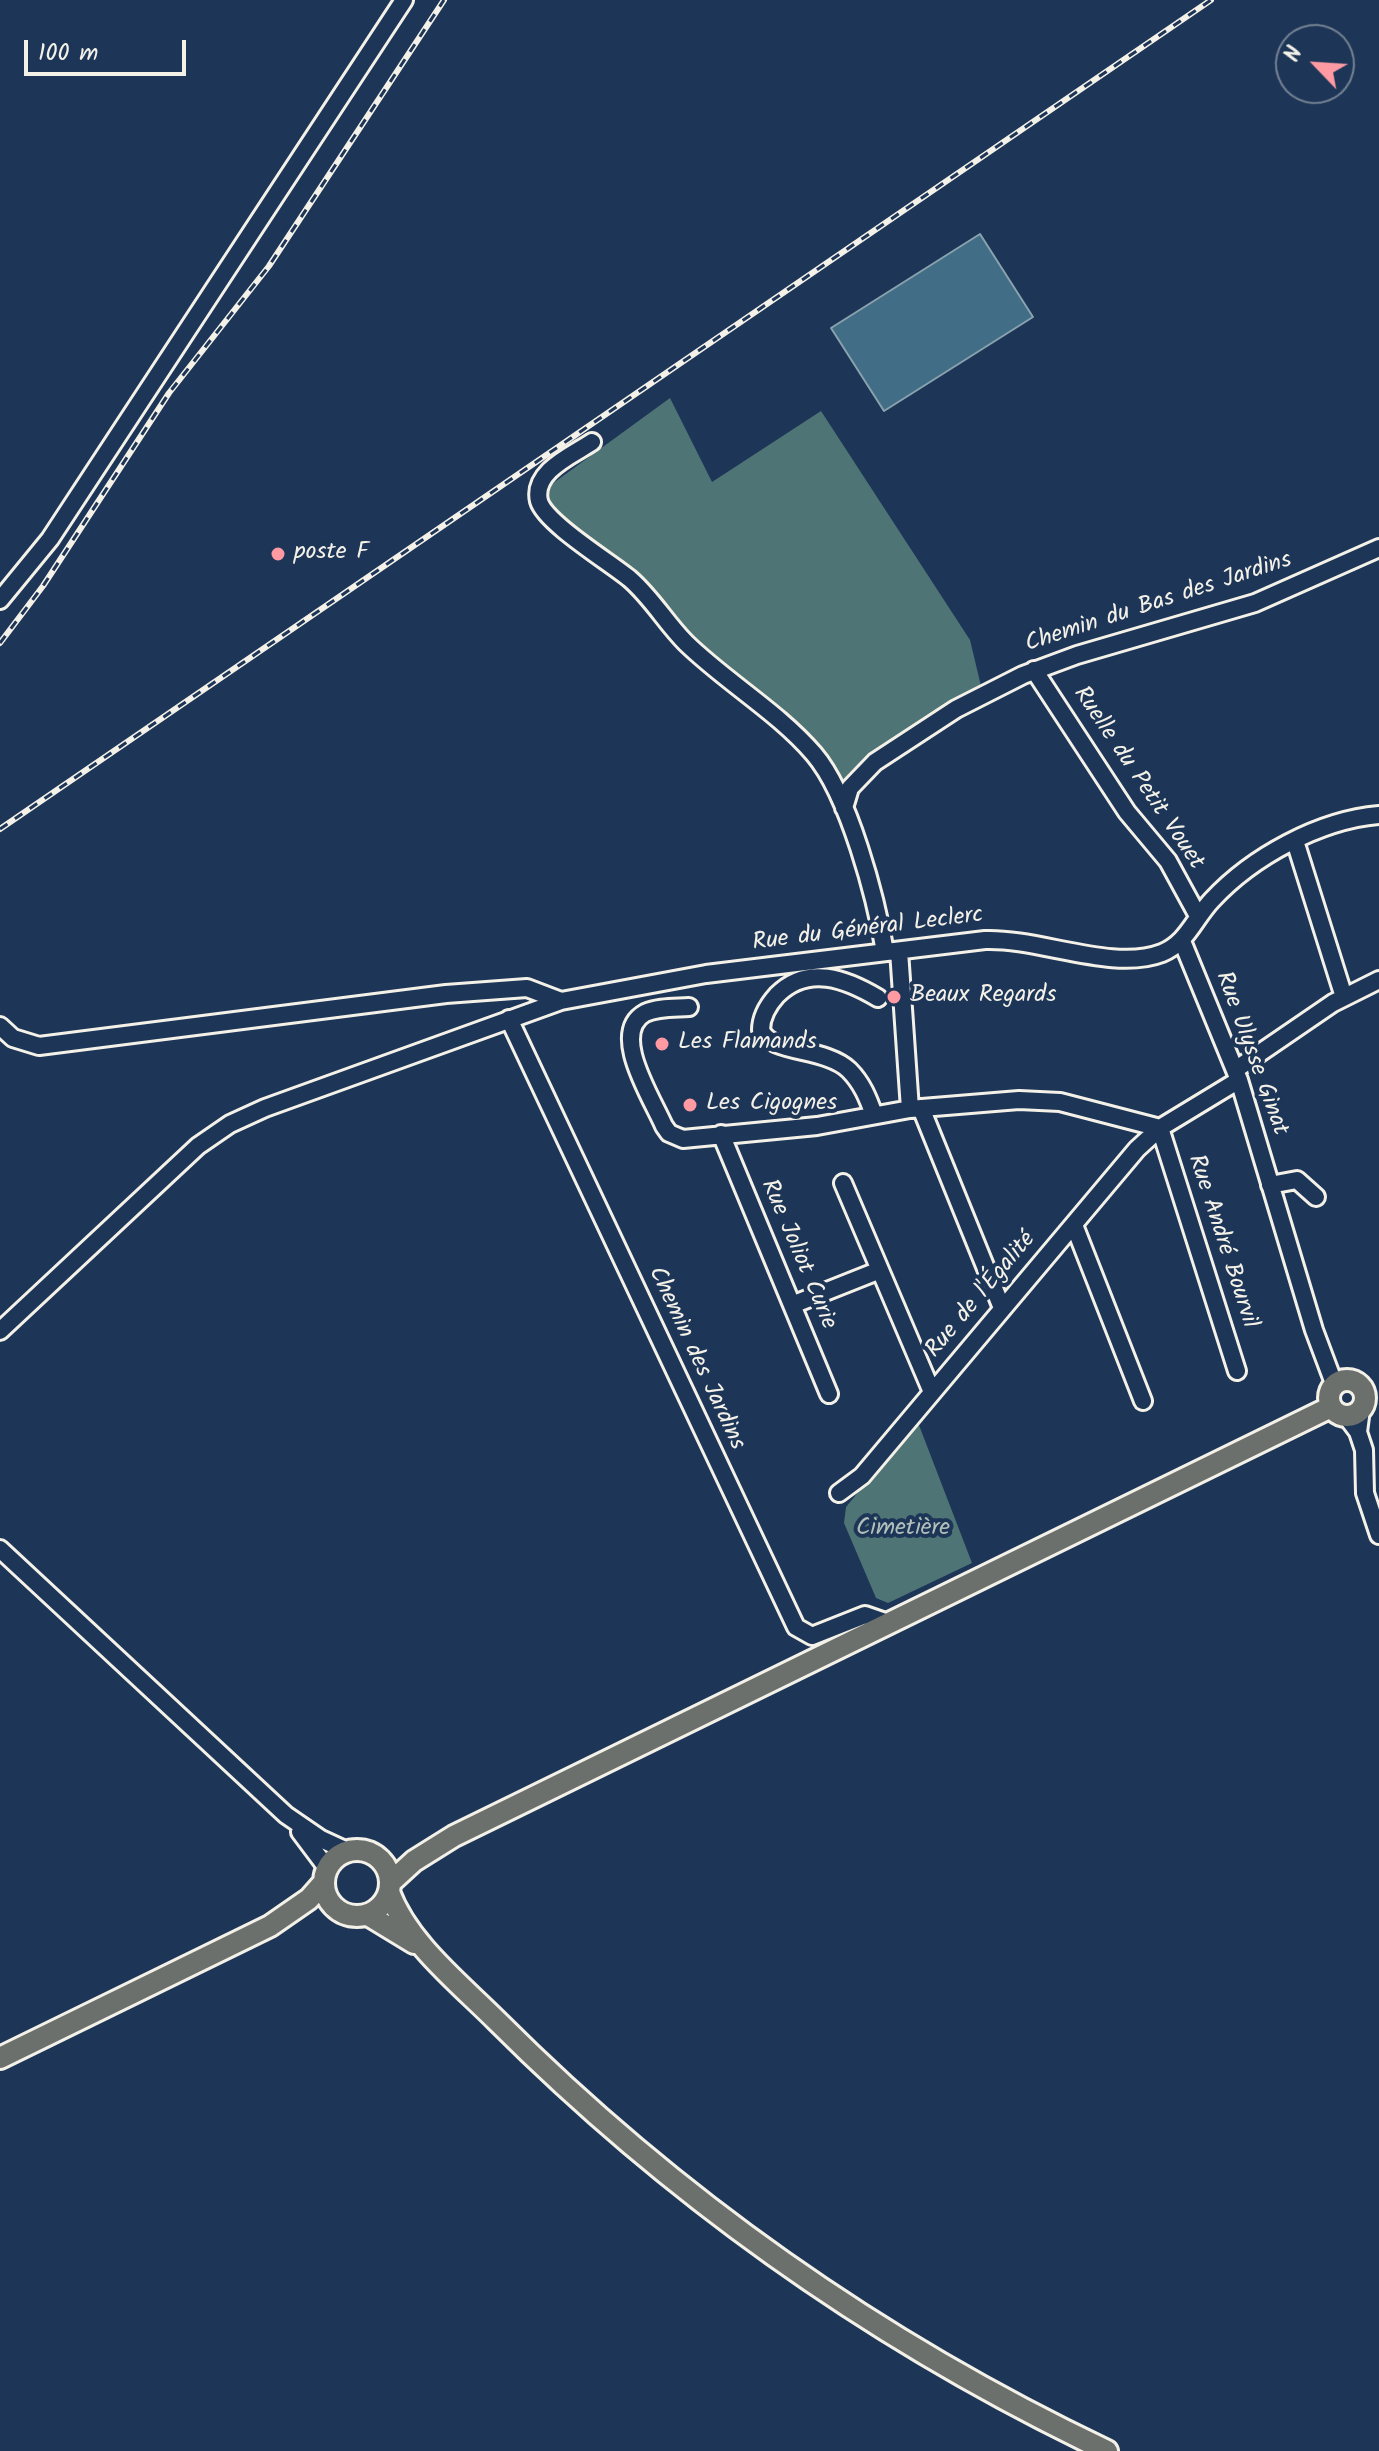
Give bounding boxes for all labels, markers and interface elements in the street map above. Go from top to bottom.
scale bar [28,24,190,74]
north arrow [1275,24,1355,104]
text: 100 m [38,34,98,73]
text: N [1276,41,1313,68]
place label: poste F [294,540,369,568]
marker: poste F [269,545,287,563]
street label: Chemin du Bas des Jardins [1022,547,1296,661]
street label: Ruelle du Petit Vouet [1065,682,1209,876]
street label: Rue du Général Leclerc [751,903,985,959]
street label: Rue Ulysse Ginat [1207,968,1293,1140]
place label: Beaux Regards [910,983,1056,1011]
marker: Beaux Regards [885,988,903,1006]
place label: Les Flamands [678,1030,817,1058]
marker: Les Flamands [653,1035,671,1053]
place label: Les Cigognes [706,1091,837,1119]
marker: Les Cigognes [681,1096,699,1114]
street label: Rue André Bourvil [1179,1152,1263,1332]
street label: Rue Joliot Curie [753,1176,841,1334]
street label: Rue de l'Égalité [921,1227,1043,1365]
street label: Chemin des Jardins [640,1263,750,1455]
park label: Cimetière [856,1516,950,1544]

